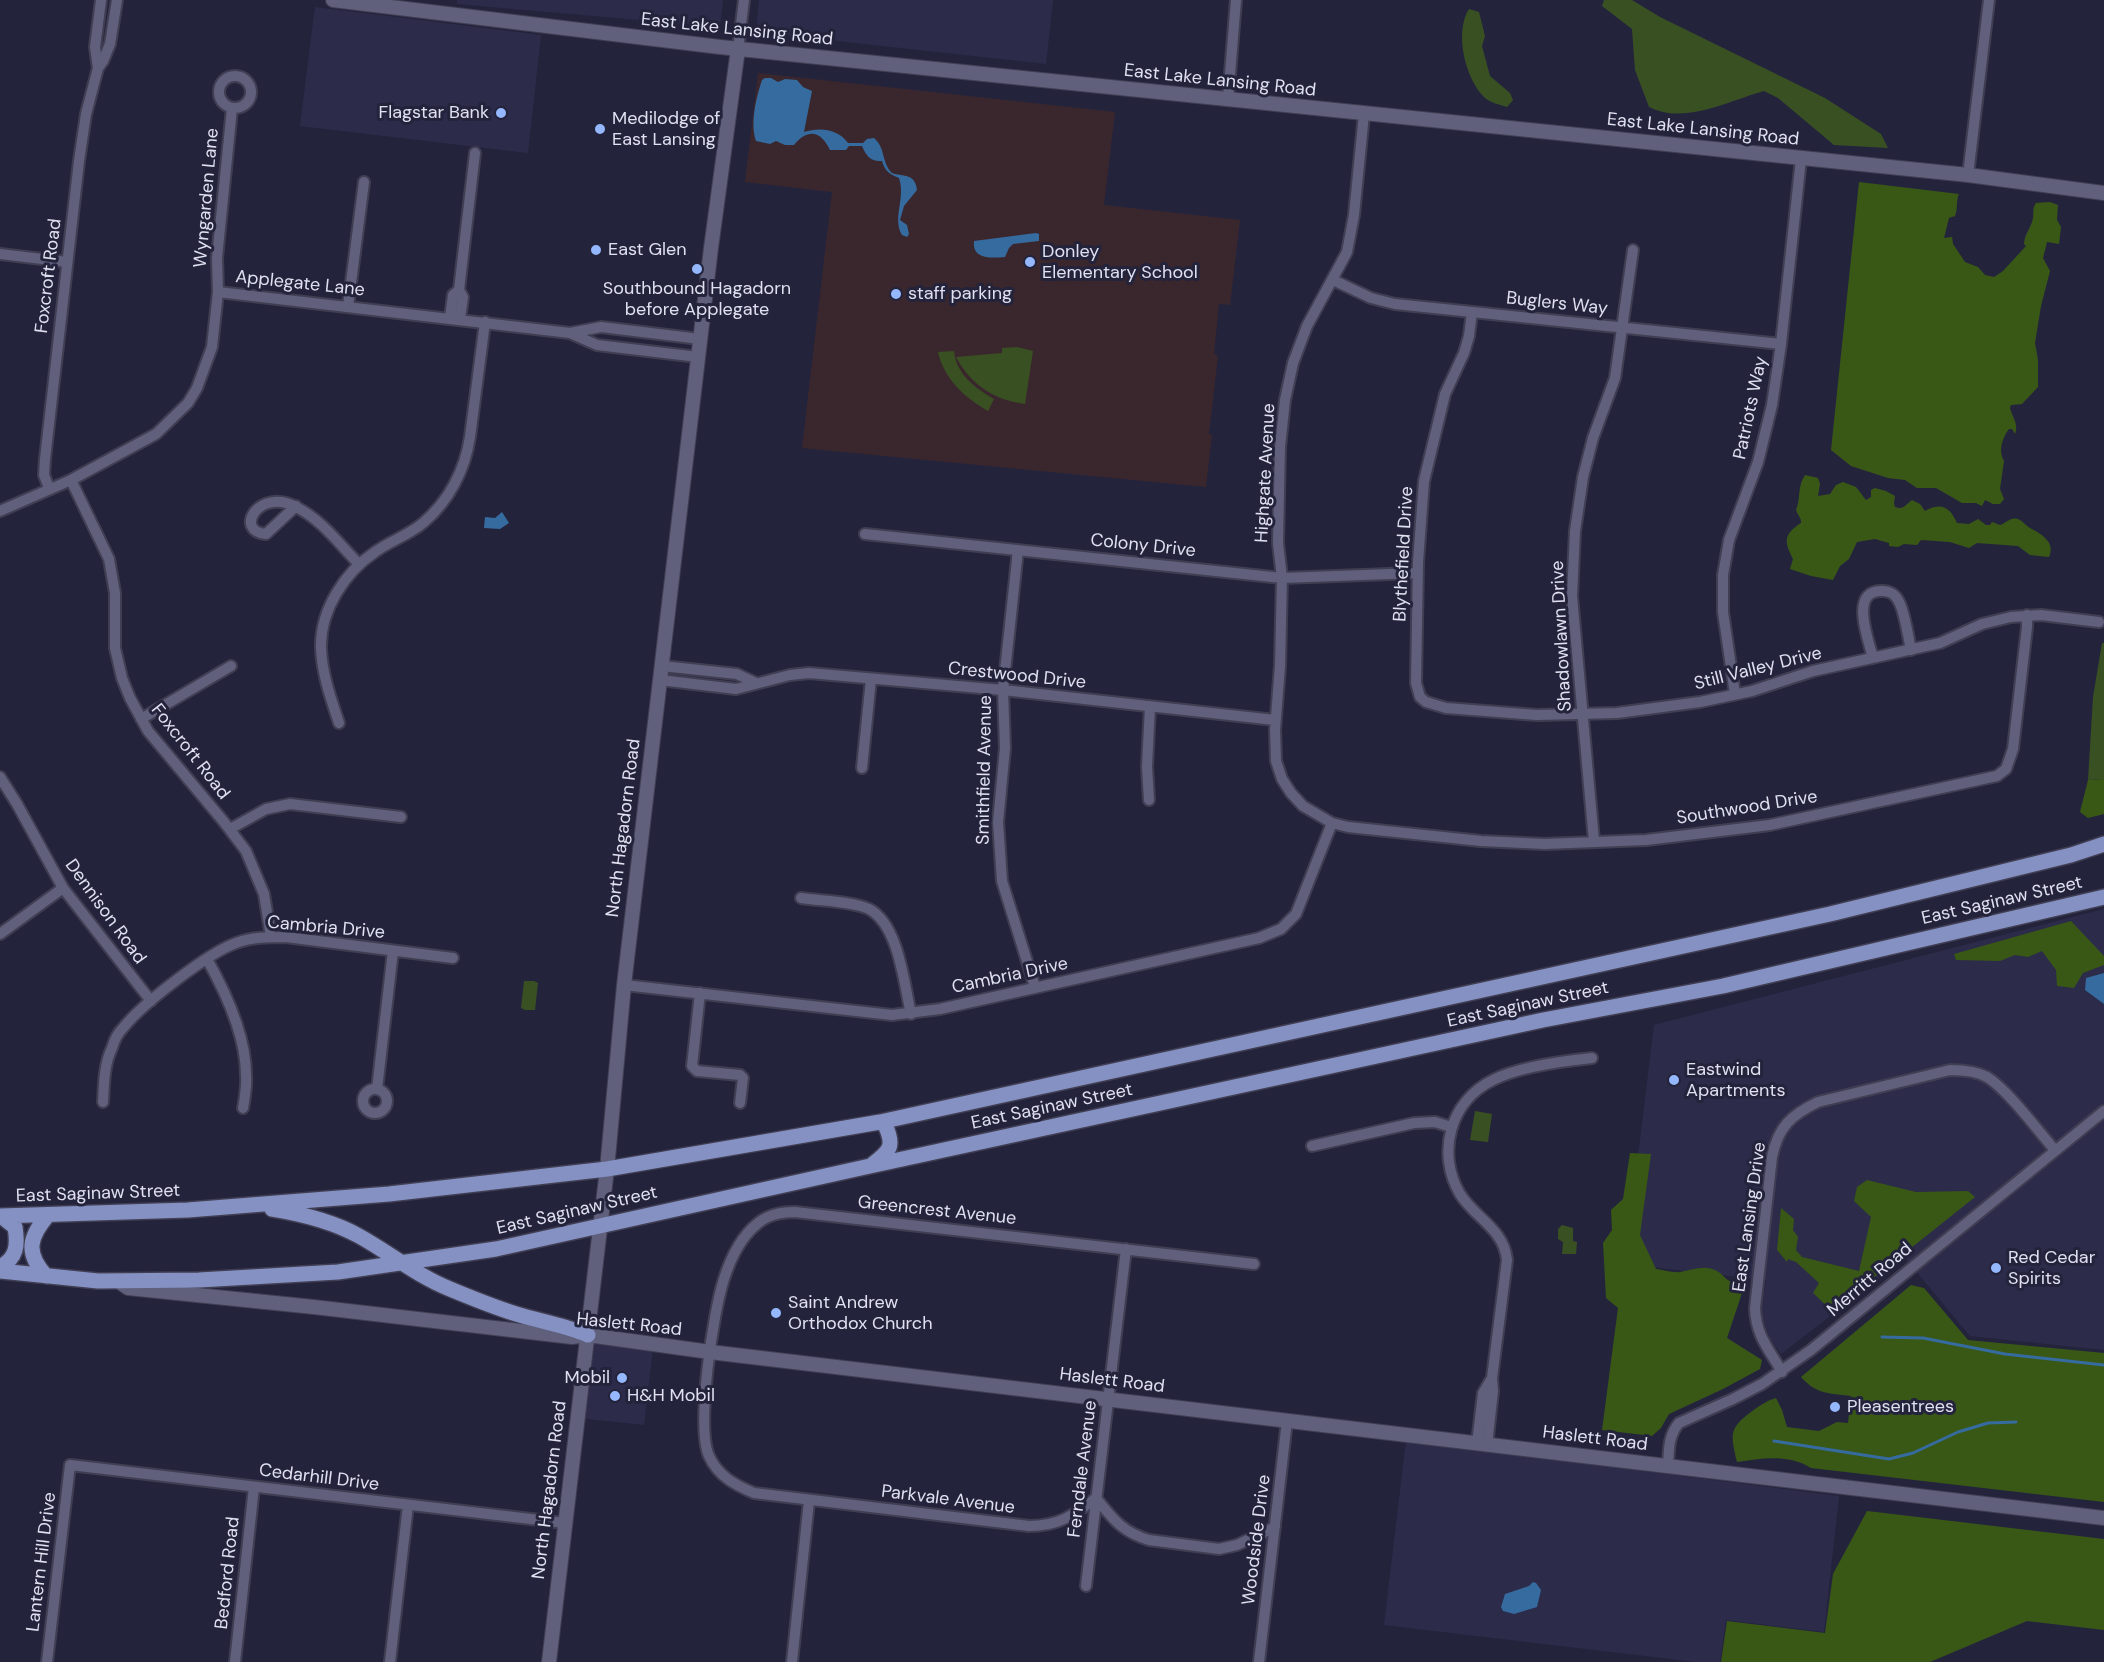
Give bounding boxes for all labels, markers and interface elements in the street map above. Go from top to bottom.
street label: East Lake Lansing Road [640,9,834,51]
street label: East Lake Lansing Road [1123,60,1317,102]
place label: Flagstar Bank [379,102,489,124]
marker: Flagstar Bank [494,106,508,120]
place label: Medilodge of East Lansing [612,108,720,150]
street label: East Lake Lansing Road [1606,109,1800,151]
marker: Medilodge of East Lansing [593,122,607,136]
street label: Wyngarden Lane [190,127,224,269]
street label: Foxcroft Road [31,217,67,335]
place label: East Glen [608,239,687,261]
place label: Donley Elementary School [1042,241,1198,284]
marker: East Glen [589,243,603,257]
marker: Donley Elementary School [1023,255,1037,269]
marker: Southbound Hagadorn before Applegate [690,262,704,276]
street label: Applegate Lane [234,266,366,302]
place label: Southbound Hagadorn before Applegate [603,278,791,320]
place label: staff parking [908,283,1012,305]
marker: staff parking [889,287,903,301]
street label: Buglers Way [1505,288,1609,320]
street label: Patriots Way [1730,354,1772,462]
street label: Highgate Avenue [1252,403,1280,543]
street label: Blythefield Drive [1390,486,1418,622]
street label: Colony Drive [1089,530,1197,562]
street label: Shadowlawn Drive [1547,560,1577,712]
street label: Still Valley Drive [1692,643,1824,695]
street label: Crestwood Drive [947,658,1087,694]
street label: Smithfield Avenue [973,695,997,845]
street label: Foxcroft Road [146,700,234,804]
street label: North Hagadorn Road [602,738,646,918]
street label: Southwood Drive [1675,786,1819,830]
street label: Dennison Road [60,855,150,969]
street label: East Saginaw Street [1919,872,2085,930]
street label: Cambria Drive [266,912,386,944]
street label: Cambria Drive [950,953,1070,999]
street label: East Saginaw Street [1445,977,1611,1033]
place label: Eastwind Apartments [1686,1059,1785,1102]
marker: Eastwind Apartments [1667,1073,1681,1087]
street label: East Saginaw Street [969,1079,1135,1135]
street label: East Lansing Drive [1729,1141,1771,1293]
street label: East Saginaw Street [15,1180,181,1208]
street label: East Saginaw Street [494,1182,660,1240]
street label: Greencrest Avenue [857,1192,1017,1230]
street label: Merritt Road [1823,1238,1917,1322]
place label: Red Cedar Spirits [2008,1247,2095,1290]
marker: Red Cedar Spirits [1989,1261,2003,1275]
place label: Saint Andrew Orthodox Church [788,1292,933,1334]
marker: Saint Andrew Orthodox Church [769,1306,783,1320]
street label: Haslett Road [575,1309,683,1341]
street label: Haslett Road [1058,1364,1166,1398]
place label: Mobil [565,1367,610,1389]
marker: Mobil [615,1371,629,1385]
place label: H&H Mobil [627,1385,715,1407]
marker: H&H Mobil [608,1389,622,1403]
place label: Pleasentrees [1847,1396,1954,1418]
street label: Ferndale Avenue [1064,1399,1102,1539]
street label: North Hagadorn Road [528,1400,572,1580]
marker: Pleasentrees [1828,1400,1842,1414]
street label: Haslett Road [1541,1422,1649,1456]
street label: Cedarhill Drive [258,1460,380,1496]
street label: Woodside Drive [1238,1473,1276,1607]
street label: Parkvale Avenue [880,1481,1016,1519]
street label: Lantern Hill Drive [23,1491,61,1633]
street label: Bedford Road [211,1516,245,1630]

